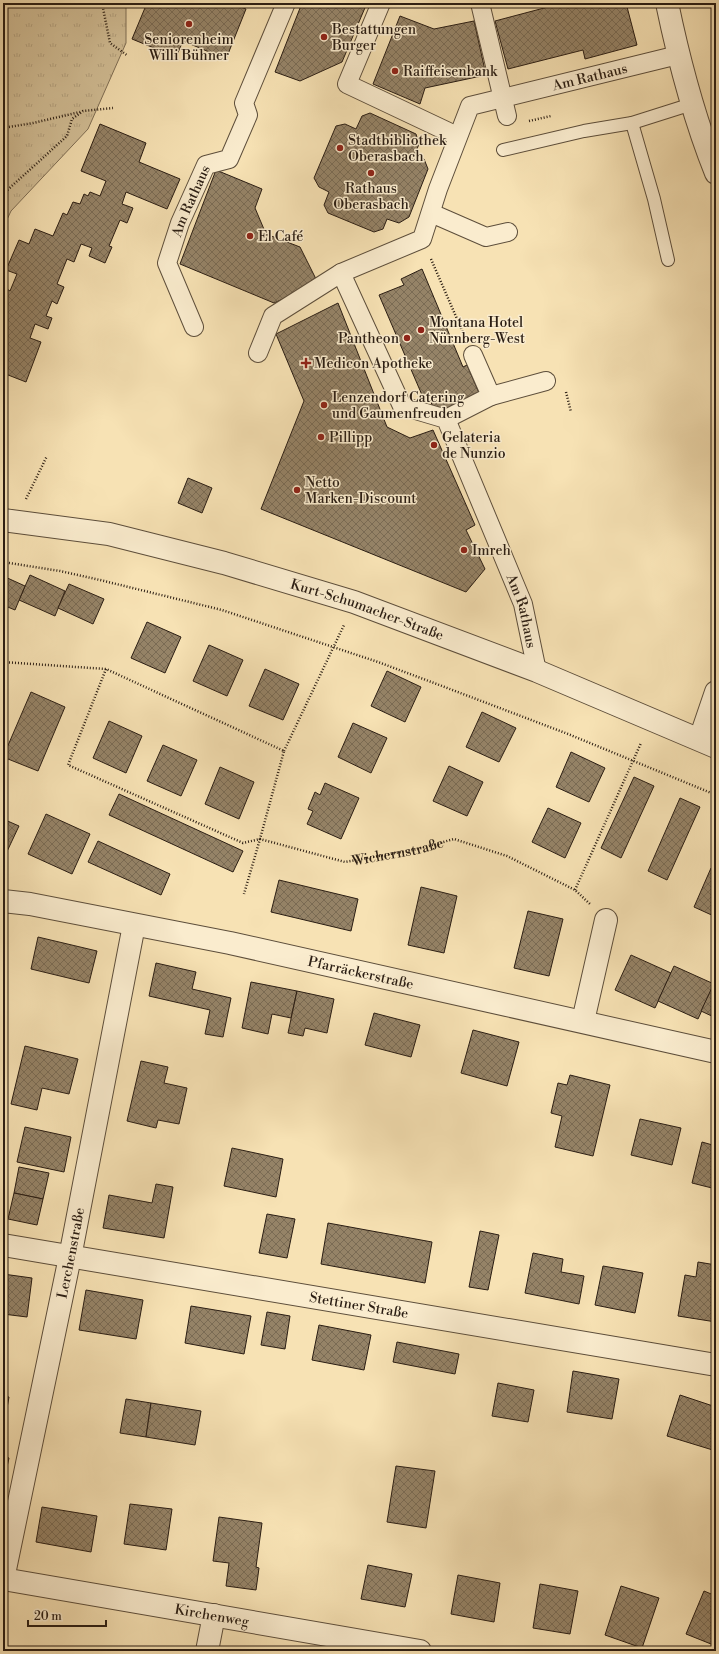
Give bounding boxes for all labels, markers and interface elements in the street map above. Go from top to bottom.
marker: Seniorenheim Willi Bühner [184,19,194,29]
place label: Bestattungen Burger [331,21,417,55]
place label: Seniorenheim Willi Bühner [144,31,234,65]
marker: Bestattungen Burger [319,32,329,42]
street label: Am Rathaus [550,60,629,96]
place label: Raiffeisenbank [403,63,498,81]
marker: Raiffeisenbank [390,66,400,76]
place label: Stadtbibliothek Oberasbach [348,132,447,166]
marker: Stadtbibliothek Oberasbach [335,143,345,153]
street label: Am Rathaus [168,162,215,240]
marker: Rathaus Oberasbach [366,168,376,178]
place label: Rathaus Oberasbach [333,180,409,214]
place label: El Café [258,228,303,246]
marker: El Café [245,231,255,241]
place label: Montana Hotel Nürnberg-West [429,314,525,348]
marker: Montana Hotel Nürnberg-West [416,325,426,335]
place label: Pantheon [338,330,400,348]
marker: Pantheon [402,333,412,343]
place label: Medicon Apotheke [314,355,432,373]
marker: Medicon Apotheke [301,358,311,368]
place label: Lenzendorf Catering und Gaumenfreuden [332,389,465,423]
marker: Lenzendorf Catering und Gaumenfreuden [319,400,329,410]
place label: Pillipp [329,429,372,447]
place label: Gelateria de Nunzio [442,429,506,463]
marker: Pillipp [316,432,326,442]
marker: Gelateria de Nunzio [429,440,439,450]
place label: Netto Marken-Discount [305,474,416,508]
marker: Netto Marken-Discount [292,485,302,495]
place label: Imreh [472,542,512,560]
marker: Imreh [459,545,469,555]
street label: Am Rathaus [501,571,540,650]
street label: Kurt-Schumacher-Straße [288,575,446,645]
street label: Wichernstraße [349,834,446,871]
street label: Pfarräckerstraße [306,953,415,994]
street label: Lerchenstraße [54,1206,89,1300]
street label: Stettiner Straße [308,1289,410,1323]
street label: Kirchenweg [173,1601,251,1631]
scale bar [28,1602,106,1628]
text: 20 m [34,1609,62,1624]

